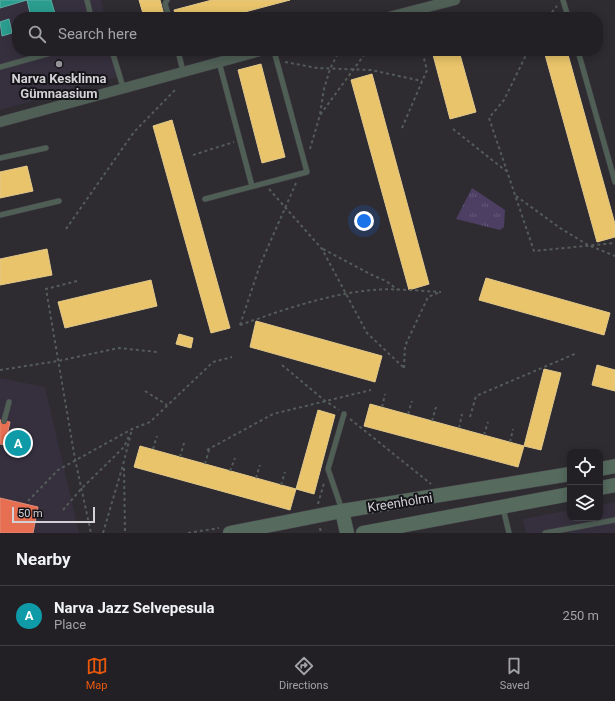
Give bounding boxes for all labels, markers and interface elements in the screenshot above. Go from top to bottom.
search box [12,12,603,56]
icon: search [26,23,48,45]
text: Search here [58,25,137,43]
marker: Narva Kesklinna Gümnaasium [54,59,64,69]
place label: Narva Kesklinna Gümnaasium [12,71,106,101]
your location [354,211,374,231]
pin: A [5,428,31,458]
map controls [567,449,603,521]
button: locate [567,449,603,485]
button: layers [567,485,603,521]
street label: Kreenholmi [366,490,434,515]
scale bar [12,505,95,524]
text: 50 m [18,507,43,520]
text: Nearby [16,549,71,569]
text: Narva Jazz Selvepesula [54,599,214,617]
text: A [25,608,33,623]
text: 250 m [562,608,599,623]
text: Place [54,617,86,632]
tab: Map [86,655,108,692]
tab: Directions [279,655,328,692]
tab: Saved [500,655,529,692]

